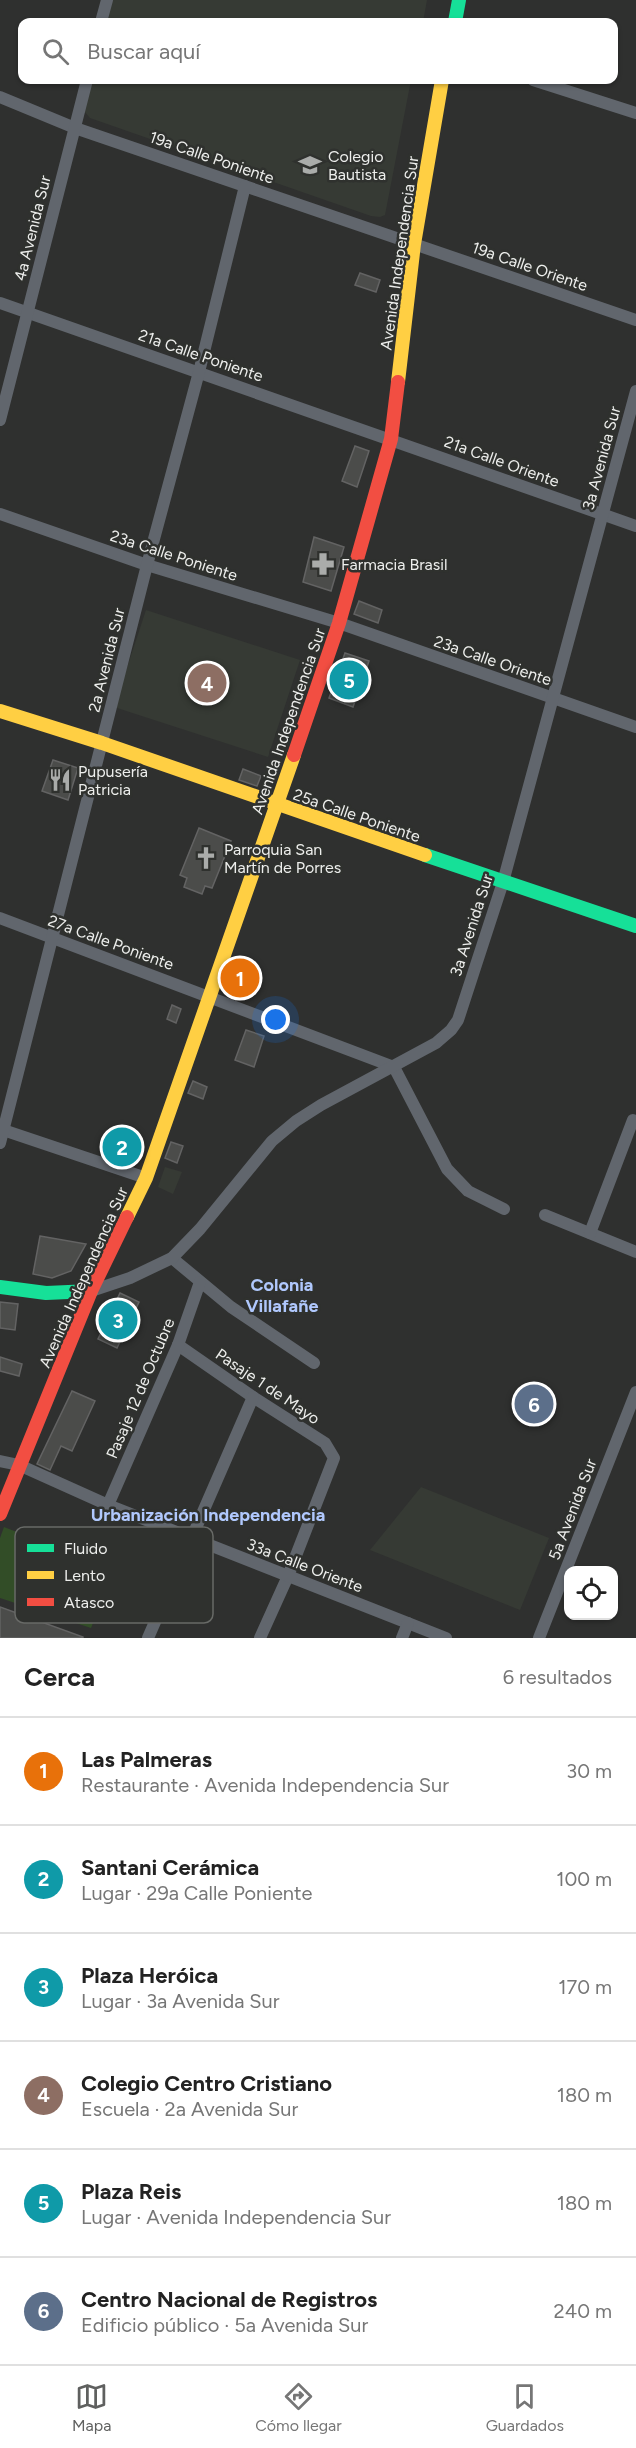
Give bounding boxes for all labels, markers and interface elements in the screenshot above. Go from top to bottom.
search box [18,18,618,84]
icon: search [39,35,72,68]
text: Buscar aquí [87,38,200,65]
street label: 19a Calle Poniente [147,127,277,188]
place label: Colegio Bautista [328,147,386,184]
school or university icon: Colegio Bautista [297,152,323,178]
street label: Avenida Independencia Sur [376,154,423,351]
street label: 4a Avenida Sur [10,173,55,283]
street label: 19a Calle Oriente [469,238,590,295]
street label: 21a Calle Poniente [136,325,266,386]
street label: 3a Avenida Sur [579,404,625,512]
street label: 21a Calle Oriente [442,432,562,491]
street label: 23a Calle Poniente [108,526,240,585]
pharmacy icon: Farmacia Brasil [310,551,336,577]
place label: Farmacia Brasil [341,555,447,574]
street label: 2a Avenida Sur [84,605,129,714]
street label: Avenida Independencia Sur [248,625,330,817]
street label: 23a Calle Oriente [432,631,554,690]
pin: 5 [330,658,368,702]
pin: 4 [188,660,226,706]
place label: Pupusería Patricia [78,762,148,799]
restaurant icon: Pupusería Patricia [47,767,73,793]
street label: 25a Calle Poniente [291,785,423,846]
place label: Parroquia San Martín de Porres [224,840,341,877]
church icon: Parroquia San Martín de Porres [193,845,219,871]
street label: 3a Avenida Sur [446,871,497,979]
street label: 27a Calle Poniente [45,911,177,974]
pin: 1 [220,956,260,1000]
your location [261,1005,290,1034]
pin: 2 [102,1124,142,1170]
street label: Avenida Independencia Sur [35,1183,132,1371]
district label: Colonia Villafañe [246,1274,318,1317]
pin: 3 [98,1298,138,1342]
street label: Pasaje 12 de Octubre [102,1315,179,1461]
street label: Pasaje 1 de Mayo [212,1345,323,1428]
pin: 6 [514,1382,554,1426]
street label: 5a Avenida Sur [544,1455,601,1563]
district label: Urbanización Independencia [91,1504,325,1526]
legend [15,1527,213,1623]
street label: 33a Calle Oriente [244,1535,366,1596]
text: Fluido [64,1539,108,1558]
text: Lento [64,1566,105,1585]
map controls [564,1566,618,1620]
button: locate [564,1566,618,1620]
text: Atasco [64,1593,114,1612]
text: Cerca [24,1661,95,1693]
text: 6 resultados [503,1665,612,1689]
text: Las Palmeras [81,1746,212,1773]
text: 1 [39,1759,48,1783]
text: 30 m [566,1759,612,1783]
text: Restaurante · Avenida Independencia Sur [81,1773,449,1797]
text: Santani Cerámica [81,1854,259,1881]
text: 2 [38,1867,49,1891]
text: 100 m [556,1867,612,1891]
text: Lugar · 29a Calle Poniente [81,1881,312,1905]
text: Plaza Heróica [81,1962,218,1989]
text: 3 [38,1975,49,1999]
text: 170 m [558,1975,612,1999]
text: Lugar · 3a Avenida Sur [81,1989,280,2013]
text: Colegio Centro Cristiano [81,2070,332,2097]
text: 4 [37,2083,50,2107]
text: 180 m [557,2083,612,2107]
text: Escuela · 2a Avenida Sur [81,2097,298,2121]
text: Plaza Reis [81,2178,181,2205]
text: 5 [38,2191,49,2215]
text: 180 m [557,2191,612,2215]
text: Lugar · Avenida Independencia Sur [81,2205,391,2229]
text: Centro Nacional de Registros [81,2286,377,2313]
text: 6 [38,2299,49,2323]
text: 240 m [554,2299,612,2323]
text: Edificio público · 5a Avenida Sur [81,2313,368,2337]
tab: Mapa [72,2380,111,2435]
tab: Cómo llegar [255,2380,342,2435]
tab: Guardados [486,2380,564,2435]

